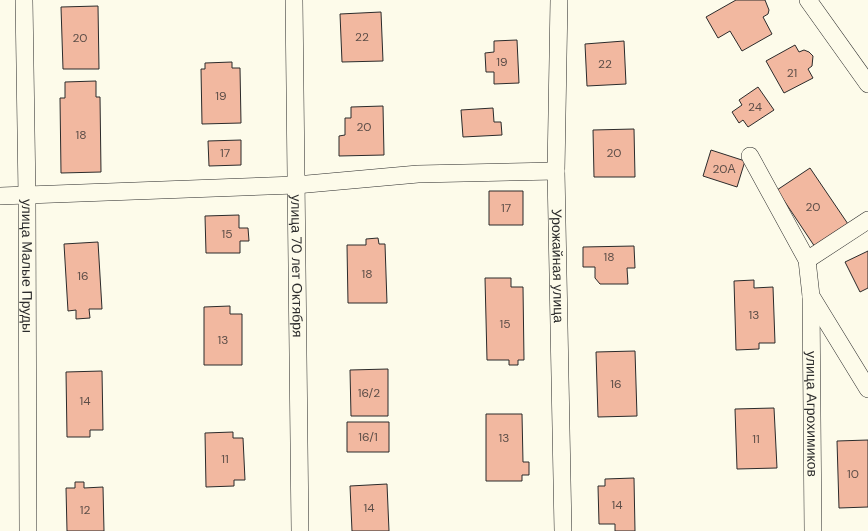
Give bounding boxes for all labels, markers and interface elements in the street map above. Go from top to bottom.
house number: 22 [355,29,369,45]
house number: 20 [72,30,88,46]
house number: 19 [496,54,508,70]
house number: 22 [598,56,612,72]
house number: 21 [787,65,797,81]
house number: 19 [215,88,227,104]
house number: 24 [748,99,762,115]
house number: 20 [356,119,372,135]
house number: 18 [75,127,87,143]
house number: 17 [220,145,230,161]
house number: 20 [606,145,622,161]
house number: 20А [712,161,736,177]
street label: улица 70 лет Октября [287,194,307,338]
street label: улица Малые Пруды [18,199,36,333]
house number: 20 [805,199,821,215]
house number: 17 [501,200,511,216]
street label: Урожайная улица [548,209,568,323]
house number: 15 [221,226,233,242]
house number: 18 [603,249,615,265]
house number: 18 [361,266,373,282]
house number: 16 [77,268,89,284]
house number: 13 [749,307,759,323]
house number: 15 [499,316,511,332]
house number: 13 [218,332,228,348]
street label: улица Агрохимиков [802,351,822,477]
house number: 16 [610,376,622,392]
house number: 16/2 [358,385,380,401]
house number: 14 [79,393,91,409]
house number: 16/1 [358,429,378,445]
house number: 13 [499,430,509,446]
house number: 11 [752,431,760,447]
house number: 11 [221,451,229,467]
house number: 10 [847,466,859,482]
house number: 14 [611,497,623,513]
house number: 14 [363,500,375,516]
house number: 12 [80,502,90,518]

